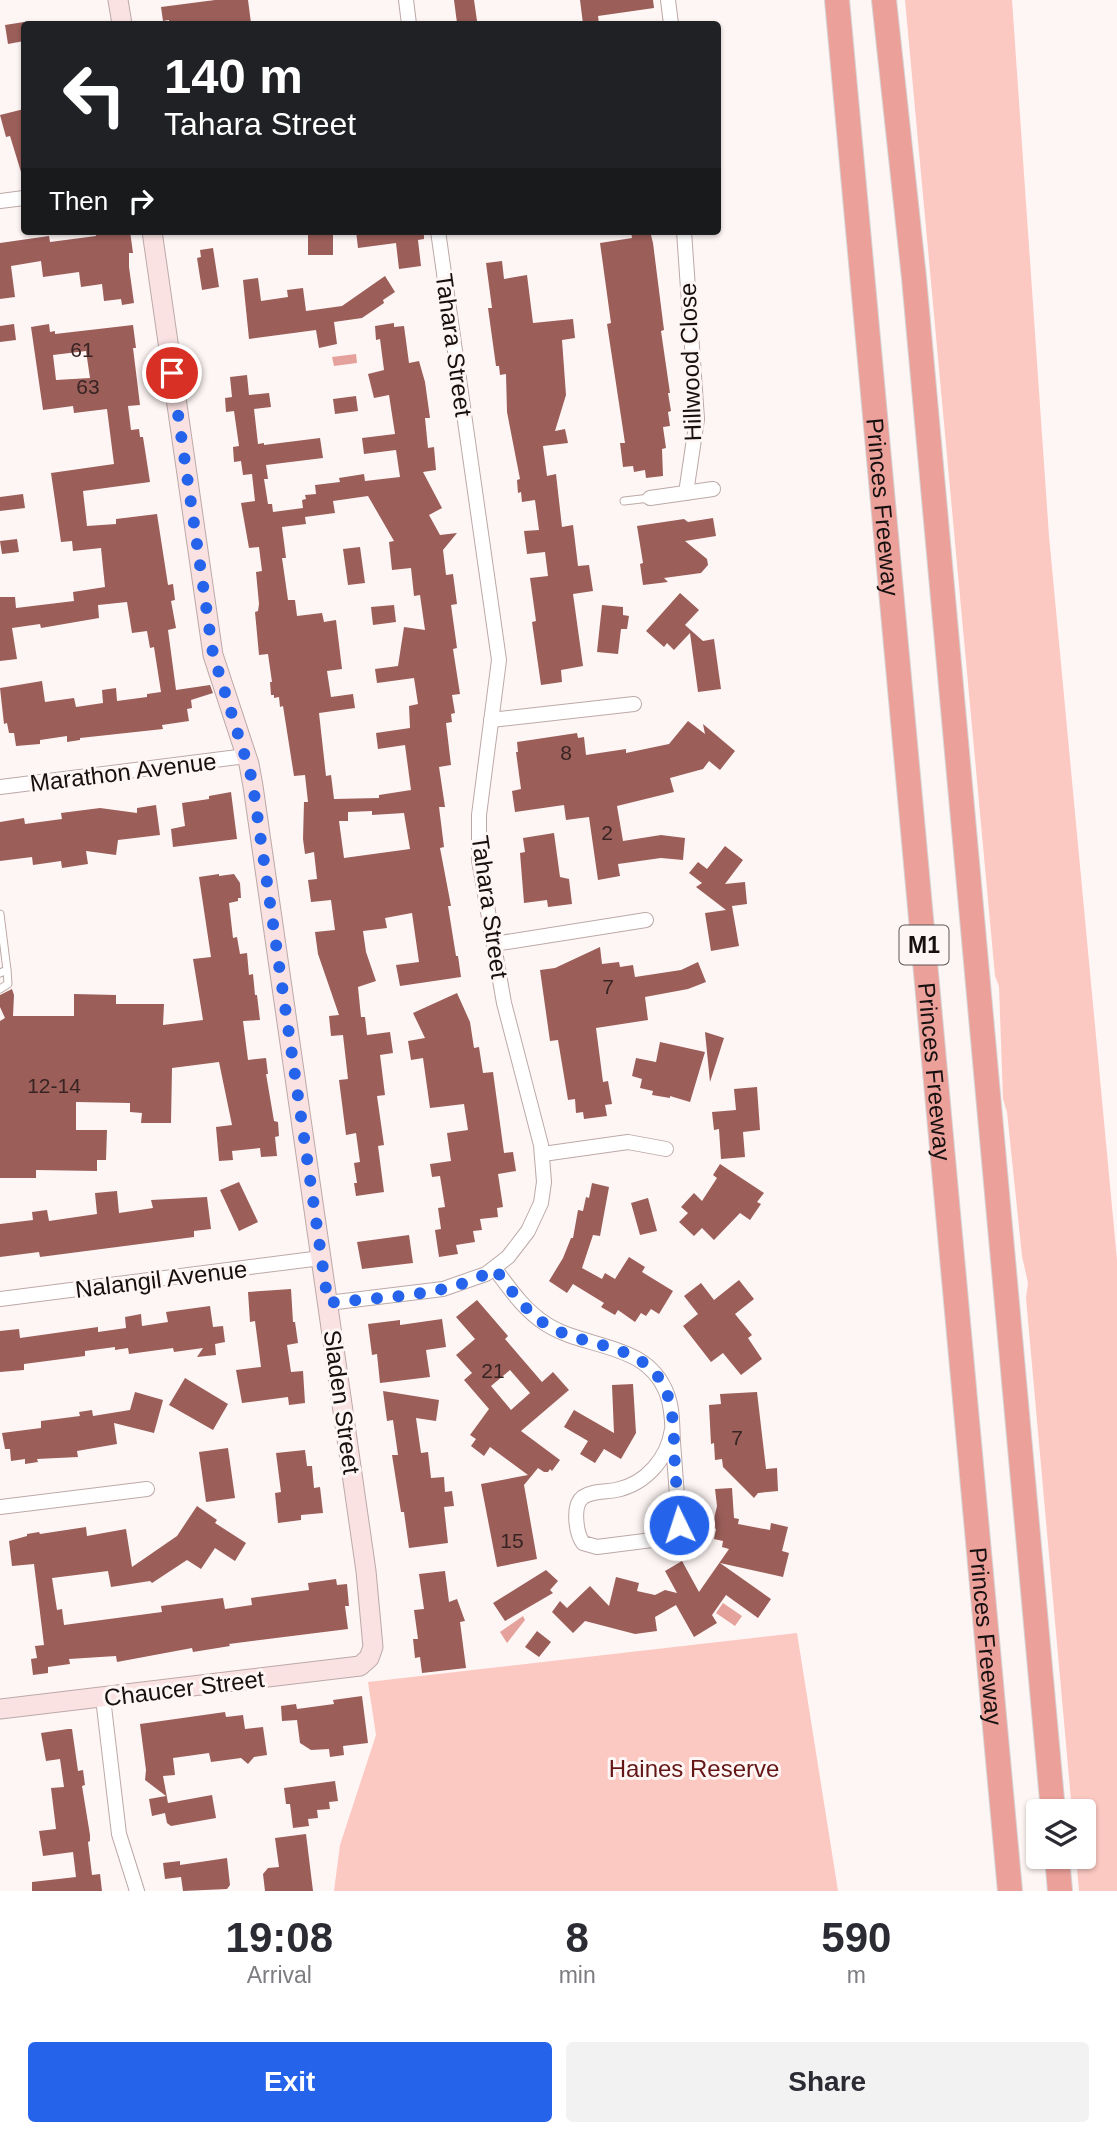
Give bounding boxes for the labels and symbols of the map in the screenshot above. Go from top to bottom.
street label: Tahara Street [431,272,477,419]
street label: Hillwood Close [674,282,706,442]
house number: 61 [70,338,94,361]
pin [142,343,202,403]
house number: 63 [76,375,100,398]
street label: Princes Freeway [862,417,905,597]
house number: 8 [560,741,572,764]
street label: Marathon Avenue [28,747,218,797]
house number: 2 [601,821,613,844]
street label: Tahara Street [467,834,513,981]
road number: M1 [900,926,948,964]
house number: 7 [602,975,614,998]
street label: Princes Freeway [913,981,957,1162]
house number: 12-14 [27,1074,81,1097]
street label: Nalangil Avenue [73,1255,249,1303]
street label: Sladen Street [319,1328,366,1476]
house number: 21 [481,1359,505,1382]
house number: 7 [731,1426,743,1449]
position arrow [642,1488,716,1562]
house number: 15 [500,1529,524,1552]
street label: Princes Freeway [965,1546,1008,1726]
street label: Chaucer Street [102,1665,266,1711]
park label: Haines Reserve [609,1755,779,1782]

